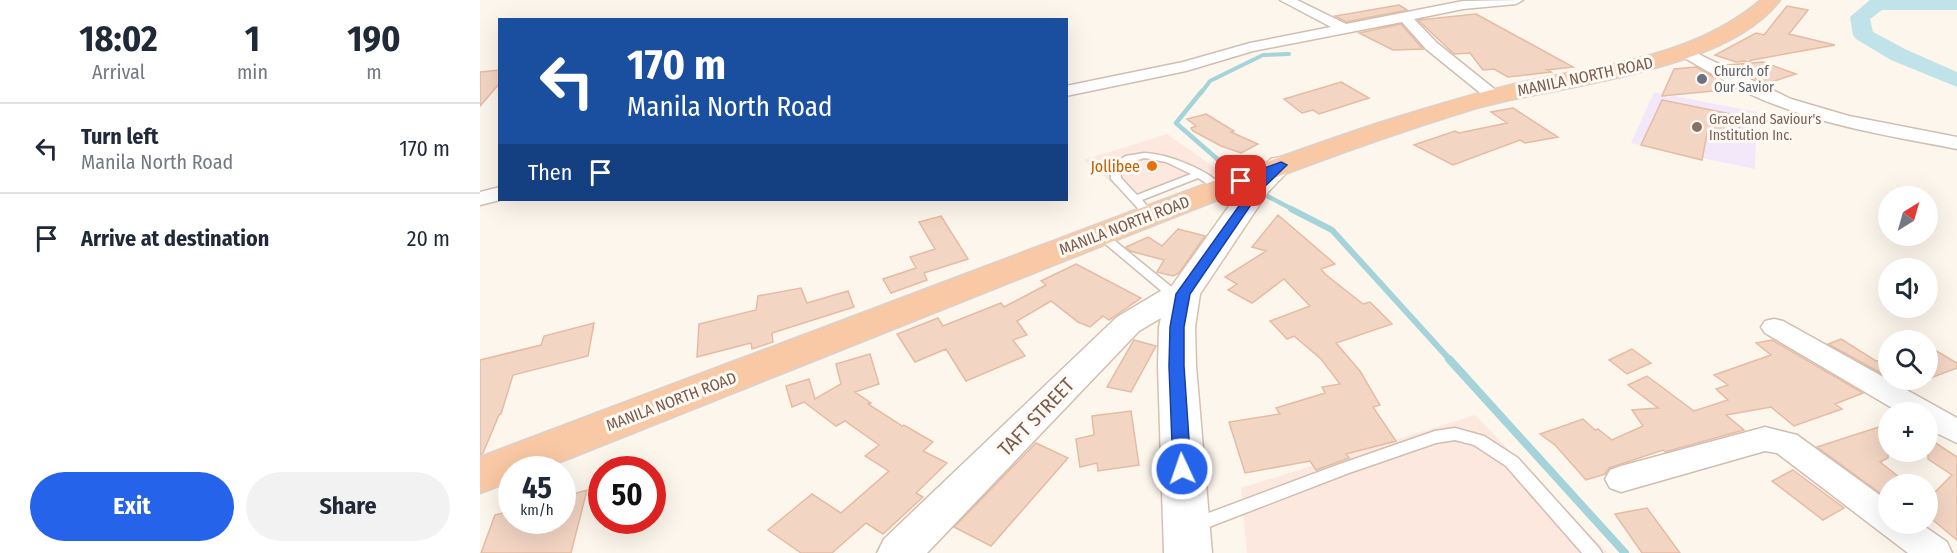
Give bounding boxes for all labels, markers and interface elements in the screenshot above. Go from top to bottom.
text: 18:02 [79,17,158,61]
text: 1 [245,17,260,61]
text: 190 [347,17,401,61]
text: 170 m [627,40,726,90]
icon: left [528,42,606,120]
street label: MANILA NORTH ROAD [1516,53,1655,100]
text: Arrival [92,60,145,84]
text: min [237,60,268,84]
text: m [366,60,382,84]
place label: Church of Our Savior [1714,63,1774,96]
marker: Church of Our Savior [1695,72,1709,86]
text: Manila North Road [627,91,832,123]
place label: Graceland Saviour's Institution Inc. [1709,111,1821,144]
marker: Graceland Saviour's Institution Inc. [1690,120,1704,134]
text: Turn left [81,123,159,150]
icon: left [30,132,63,165]
text: 170 m [399,135,450,162]
text: Manila North Road [81,150,233,174]
pin [1215,155,1266,206]
icon: arrive [584,156,617,189]
place label: Jollibee [1090,157,1140,176]
text: Then [528,159,572,186]
marker: Jollibee [1145,159,1159,173]
icon: arrive [1224,164,1257,197]
north arrow [1878,186,1938,246]
map controls [1878,186,1938,534]
street label: MANILA NORTH ROAD [1056,192,1192,259]
icon: arrive [30,222,63,255]
text: Arrive at destination [81,225,269,252]
text: 20 m [407,225,450,252]
button: sound [1878,258,1938,318]
button: search [1878,330,1938,390]
street label: MANILA NORTH ROAD [603,368,739,435]
street label: TAFT STREET [993,372,1080,461]
button: + [1878,402,1938,462]
position arrow [1150,437,1214,501]
speed limit sign: 50 [588,456,666,534]
text: 45 [522,470,552,506]
button: Exit [30,472,234,541]
button: Share [246,472,450,541]
button: − [1878,474,1938,534]
text: km/h [520,501,554,519]

